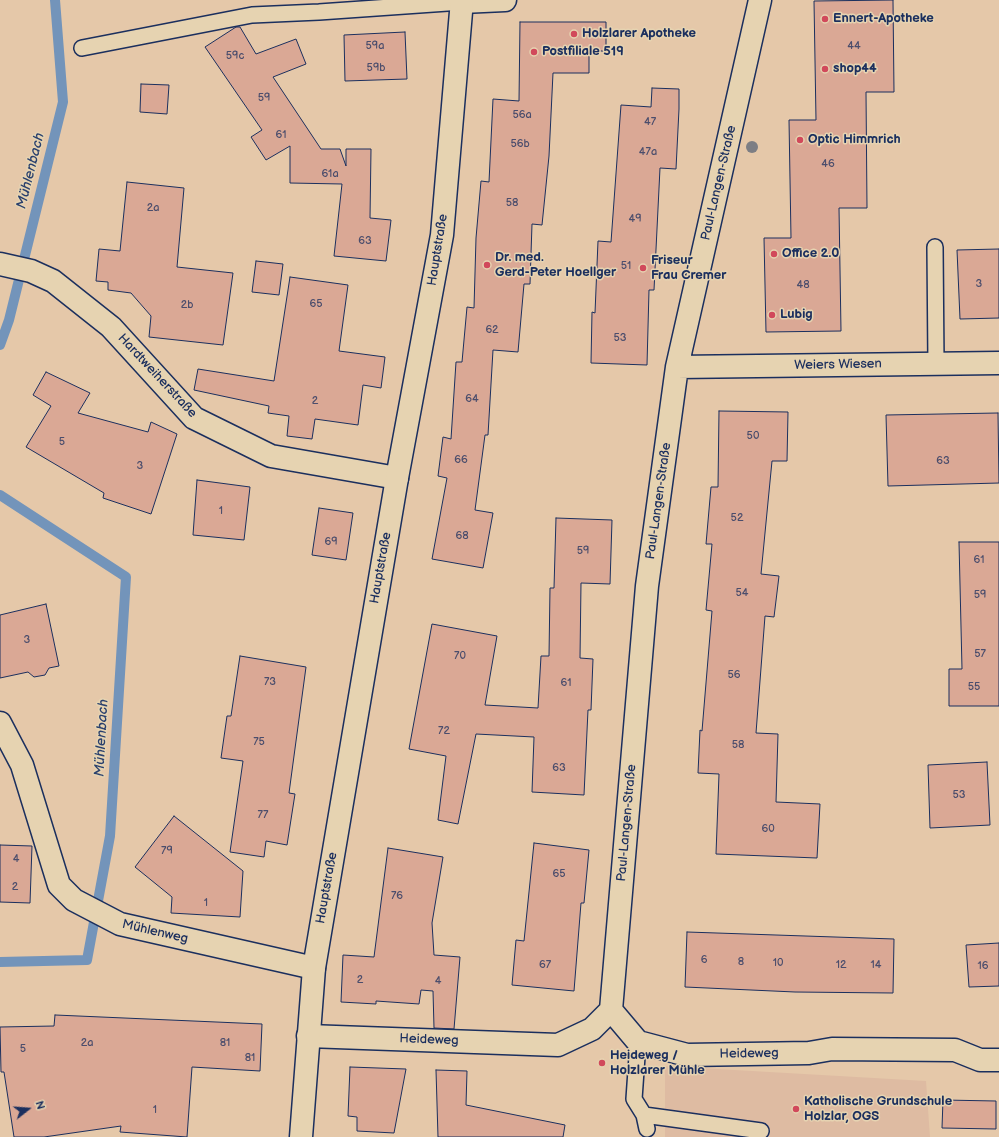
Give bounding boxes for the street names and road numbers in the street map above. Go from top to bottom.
street label: Paul-Langen-Straße [698,124,740,242]
street label: Hauptstraße [425,213,451,287]
street label: Hardtweiherstraße [114,331,200,421]
street label: Weiers Wiesen [794,356,882,374]
street label: Paul-Langen-Straße [643,442,675,560]
street label: Hauptstraße [367,531,395,605]
street label: Paul-Langen-Straße [614,764,640,882]
street label: Hauptstraße [313,851,341,925]
street label: Mühlenweg [120,917,190,947]
street label: Heideweg [399,1031,459,1049]
street label: Heideweg [719,1046,779,1062]

